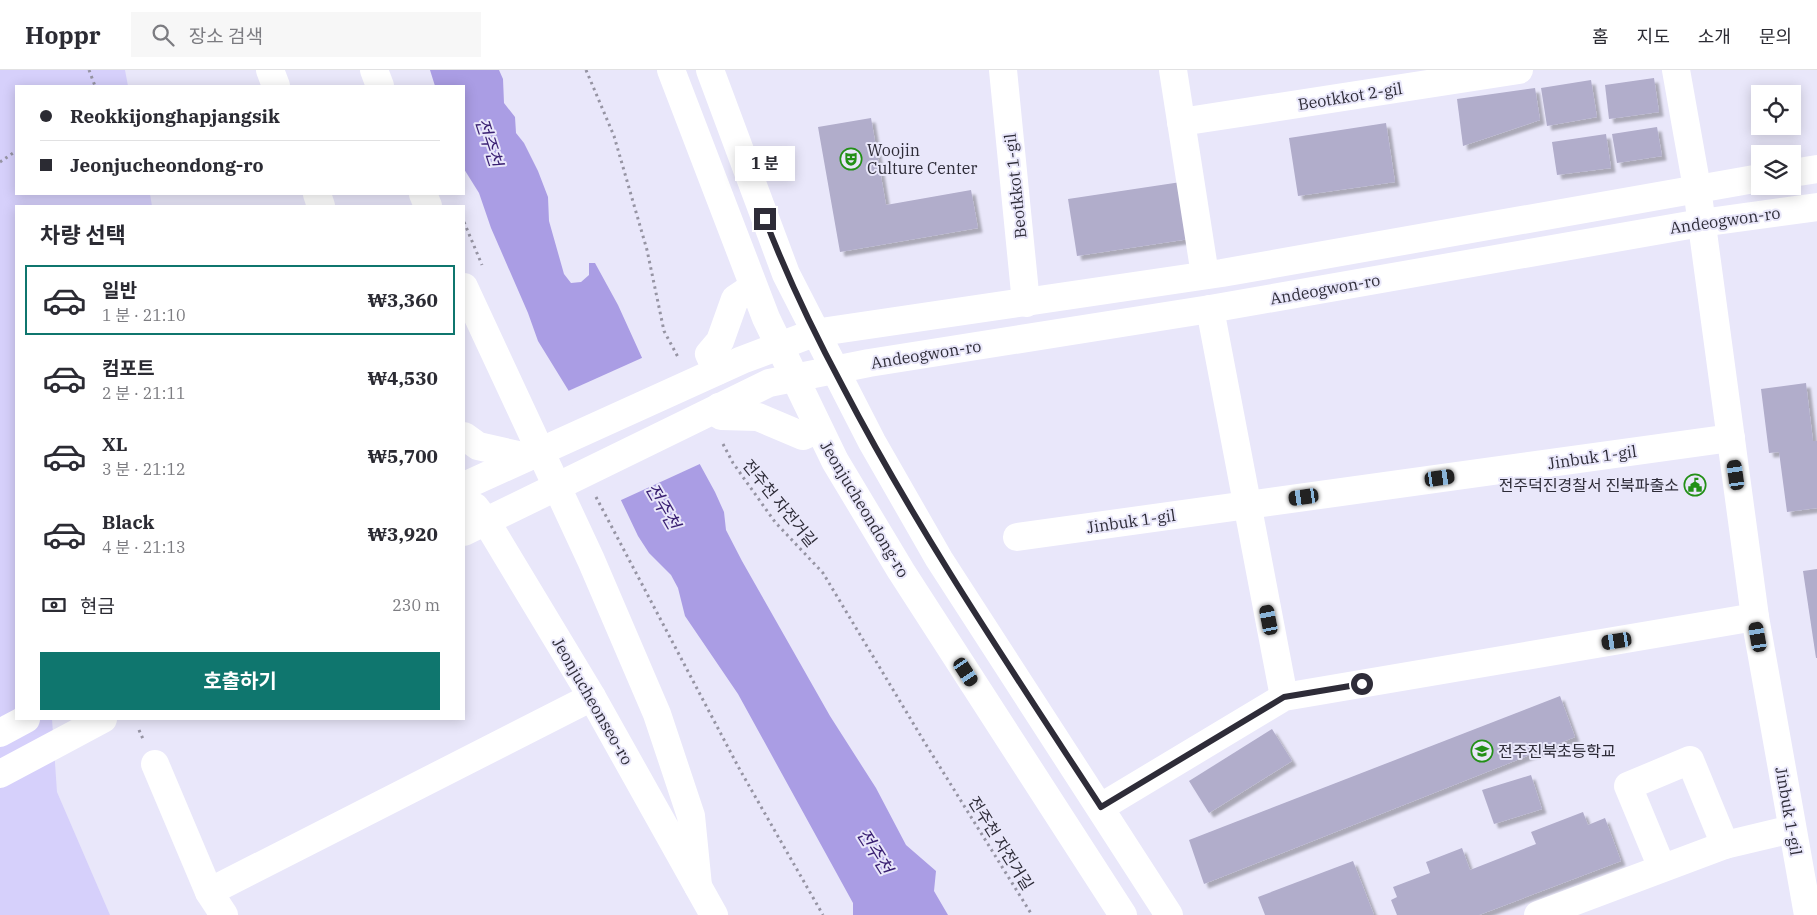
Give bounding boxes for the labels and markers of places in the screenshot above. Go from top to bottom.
place label: Woojin Culture Center [867,140,977,178]
theatre icon: Woojin Culture Center [839,147,863,171]
public building icon: 전주덕진경찰서 진북파출소 [1683,473,1707,497]
place label: 전주덕진경찰서 진북파출소 [1499,475,1679,495]
school or university icon: 전주진북초등학교 [1470,739,1494,763]
place label: 전주진북초등학교 [1498,741,1616,761]

